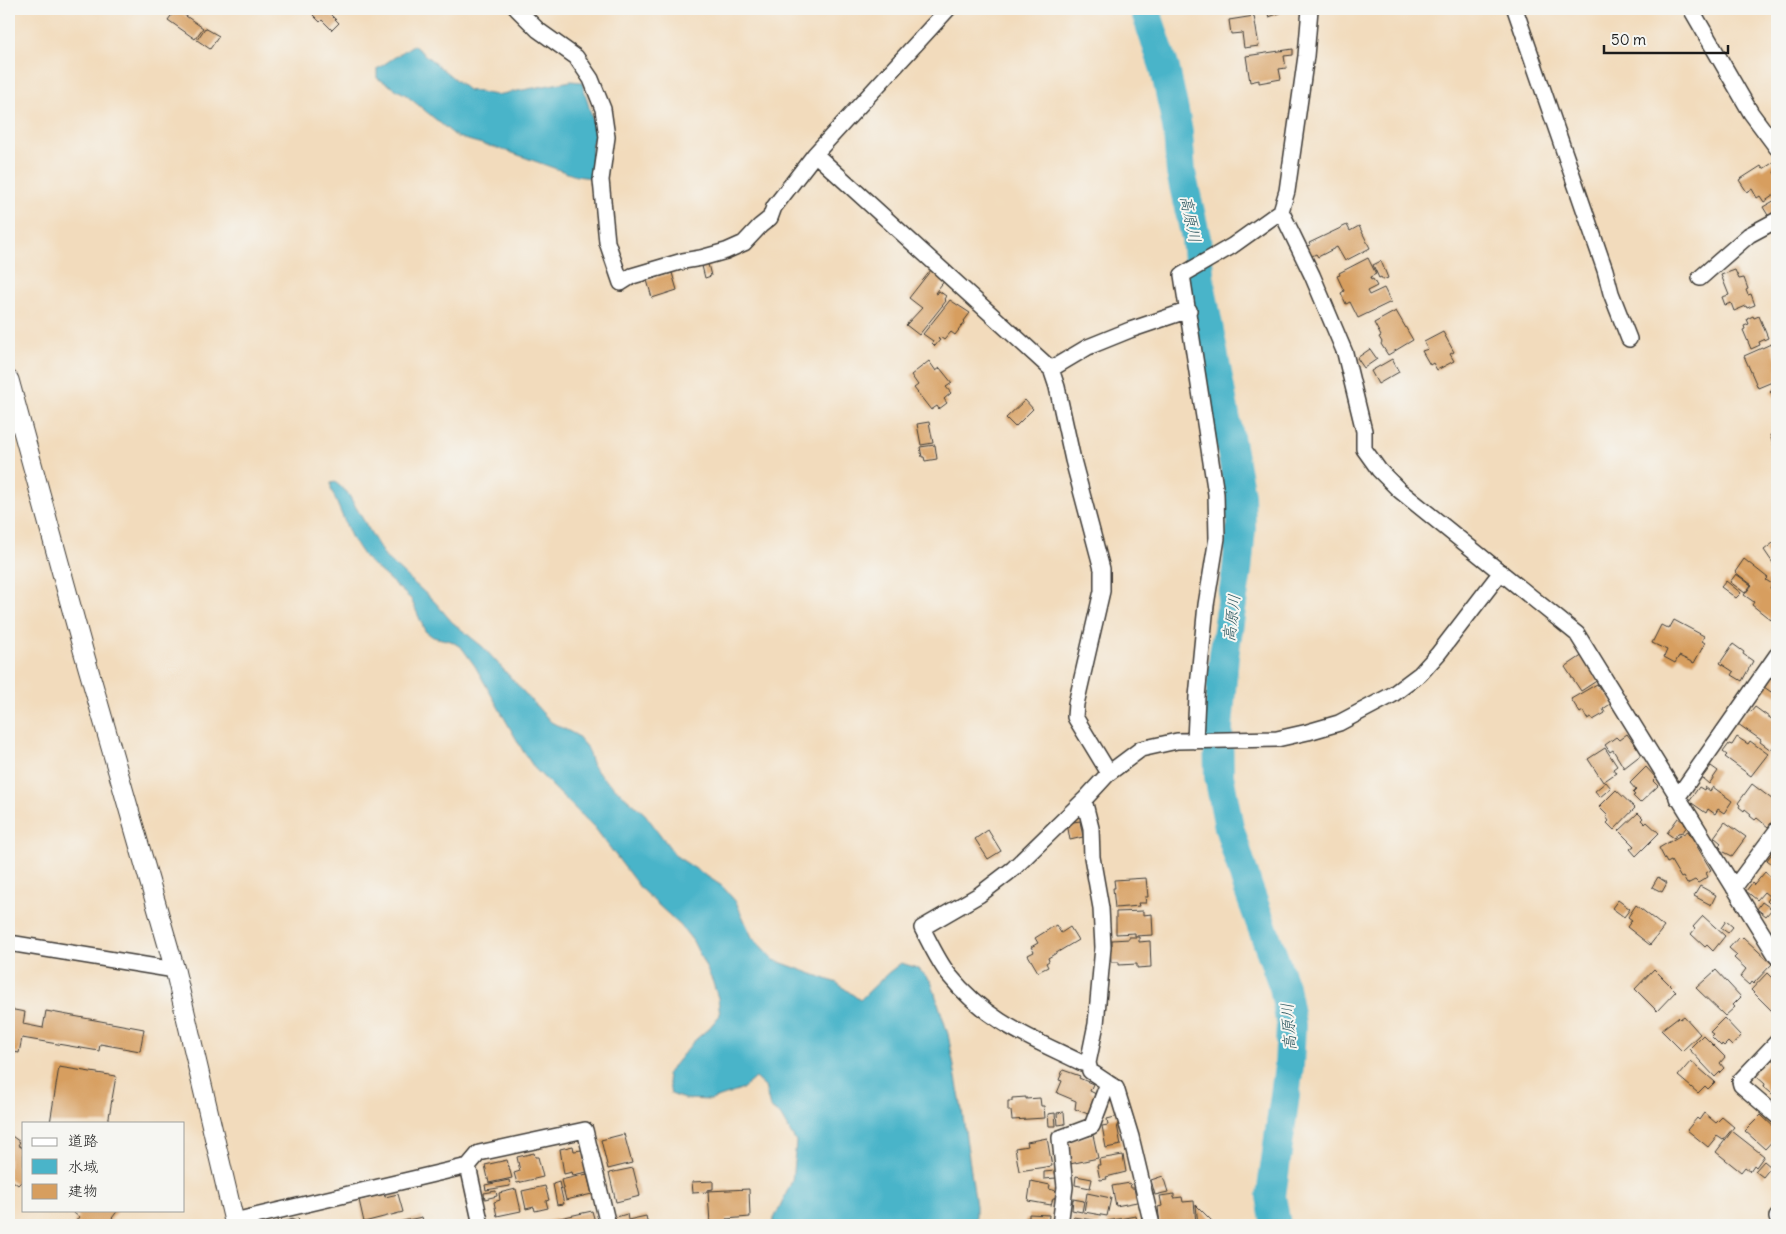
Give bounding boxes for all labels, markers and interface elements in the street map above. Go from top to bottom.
scale bar [1604,22,1727,54]
text: 50 m [1611,30,1646,49]
water label: 高原川 [1176,193,1206,245]
water label: 高原川 [1218,593,1244,643]
water label: 高原川 [1276,1002,1300,1052]
legend [22,1122,185,1212]
text: 道路 [68,1131,98,1150]
text: 水域 [68,1157,98,1176]
text: 建物 [68,1181,98,1200]

